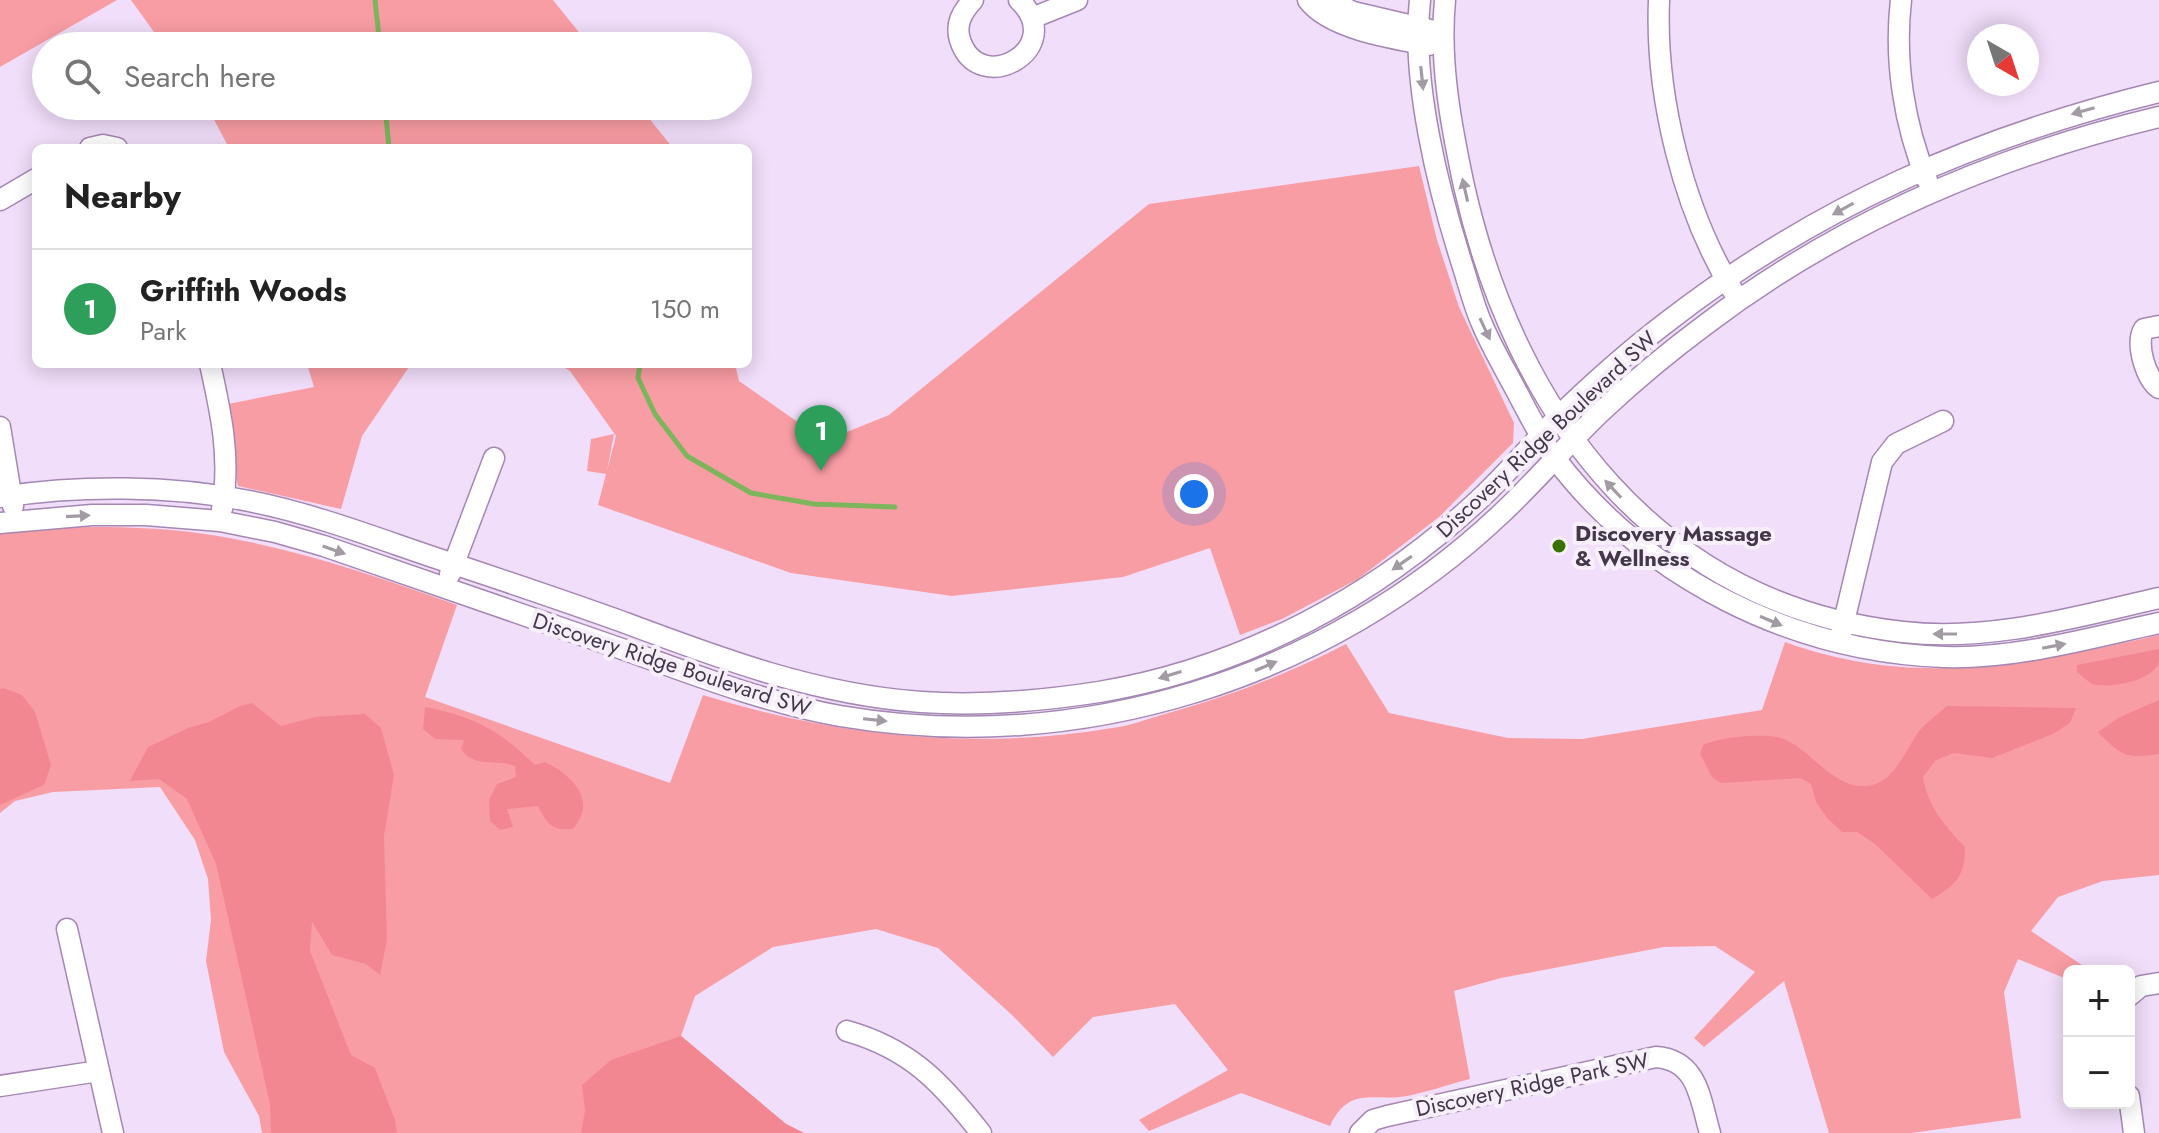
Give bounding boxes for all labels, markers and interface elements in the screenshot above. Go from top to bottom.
north arrow [1967,24,2039,96]
search box [32,32,752,120]
icon: search [60,54,104,98]
text: Search here [124,55,276,98]
one-way arrow [1416,65,1429,90]
one-way arrow [2071,105,2095,118]
text: Nearby [64,172,181,221]
one-way arrow [1458,177,1471,202]
one-way arrow [1832,201,1854,215]
text: Griffith Woods [140,269,347,312]
text: 1 [83,290,97,328]
text: 150 m [650,290,720,328]
text: Park [140,312,186,350]
one-way arrow [1478,317,1492,341]
street label: Discovery Ridge Boulevard SW [1429,323,1663,545]
pin: 1 [795,405,847,471]
your location [1174,474,1214,514]
one-way arrow [1605,480,1623,499]
one-way arrow [66,509,91,522]
place label: Discovery Massage & Wellness [1575,517,1772,574]
marker: Discovery Massage & Wellness [1550,537,1568,555]
one-way arrow [322,544,346,556]
one-way arrow [1392,555,1413,570]
street label: Discovery Ridge Boulevard SW [529,604,815,724]
one-way arrow [1759,614,1783,627]
one-way arrow [1932,628,1957,640]
one-way arrow [2041,639,2066,651]
one-way arrow [1254,660,1278,673]
one-way arrow [1157,669,1181,682]
one-way arrow [863,713,888,726]
map controls [2063,965,2135,1109]
button: + [2063,965,2135,1037]
button: − [2063,1037,2135,1109]
street label: Discovery Ridge Park SW [1412,1044,1652,1124]

